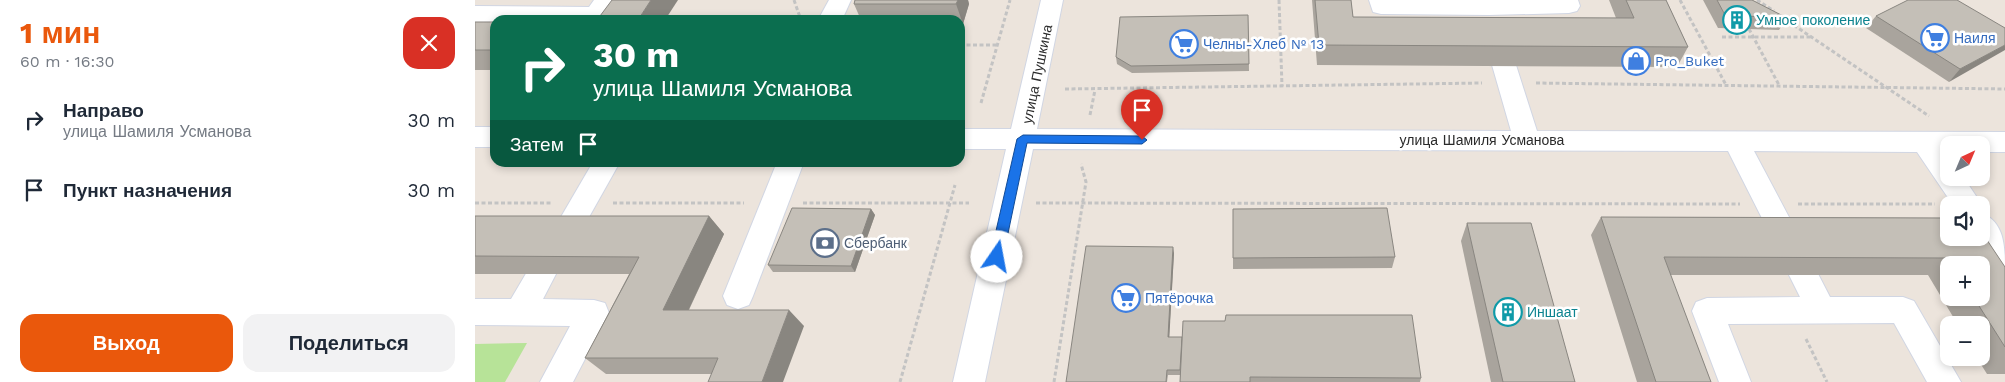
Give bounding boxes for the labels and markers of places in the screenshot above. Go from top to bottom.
building icon: Умное поколение [1722,5,1752,35]
place label: Умное поколение [1756,12,1871,28]
supermarket icon: Наиля [1920,23,1950,53]
supermarket icon: Челны-Хлеб № 13 [1169,29,1199,59]
place label: Наиля [1954,30,1995,46]
place label: Челны-Хлеб № 13 [1203,36,1324,52]
shop icon: Pro_Buket [1621,46,1651,76]
place label: Pro_Buket [1655,53,1724,69]
pin [1121,89,1163,140]
bank icon: Сбербанк [810,228,840,258]
place label: Сбербанк [844,235,908,251]
supermarket icon: Пятёрочка [1111,283,1141,313]
place label: Пятёрочка [1145,290,1214,306]
building icon: Иншаат [1493,297,1523,327]
place label: Иншаат [1527,304,1578,320]

